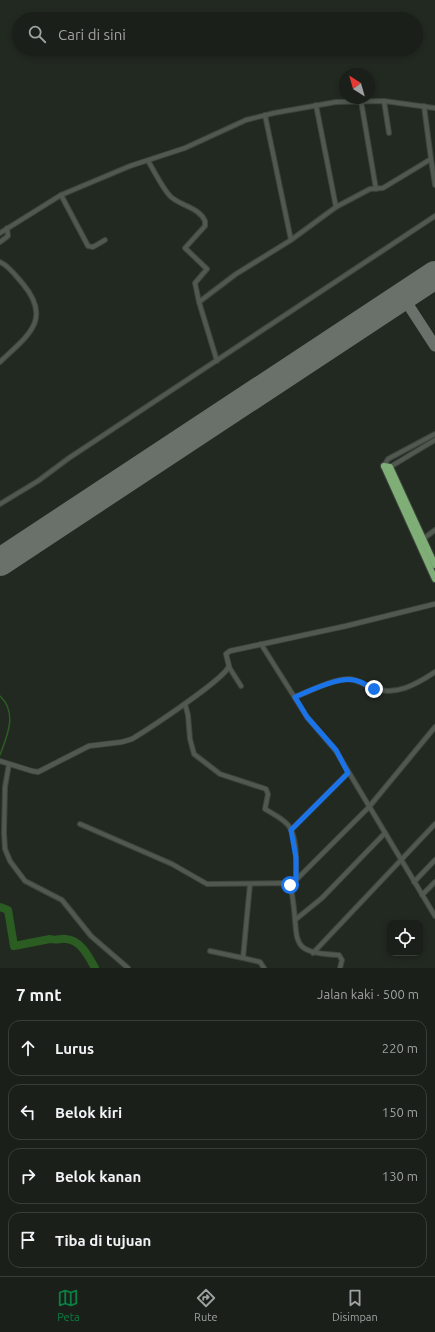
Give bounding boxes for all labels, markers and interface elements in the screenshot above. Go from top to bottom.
search box [12,12,423,56]
icon: search [26,23,48,45]
text: Cari di sini [58,26,126,43]
north arrow [339,68,375,104]
route end [365,680,383,698]
route start [281,876,299,894]
map controls [387,920,423,956]
button: locate [387,920,423,956]
text: 7 mnt [16,985,62,1004]
text: Jalan kaki · 500 m [317,987,419,1001]
icon: ahead [17,1037,39,1059]
text: Lurus [55,1040,94,1057]
text: 220 m [382,1041,418,1055]
icon: left [17,1101,39,1123]
text: Belok kiri [55,1104,122,1121]
text: 150 m [382,1105,418,1119]
icon: right [17,1165,39,1187]
text: Belok kanan [55,1168,141,1185]
text: 130 m [382,1169,418,1183]
icon: arrive [17,1229,39,1251]
text: Tiba di tujuan [55,1232,151,1249]
tab: Peta [57,1287,80,1323]
tab: Rute [194,1287,218,1323]
tab: Disimpan [332,1287,378,1323]

